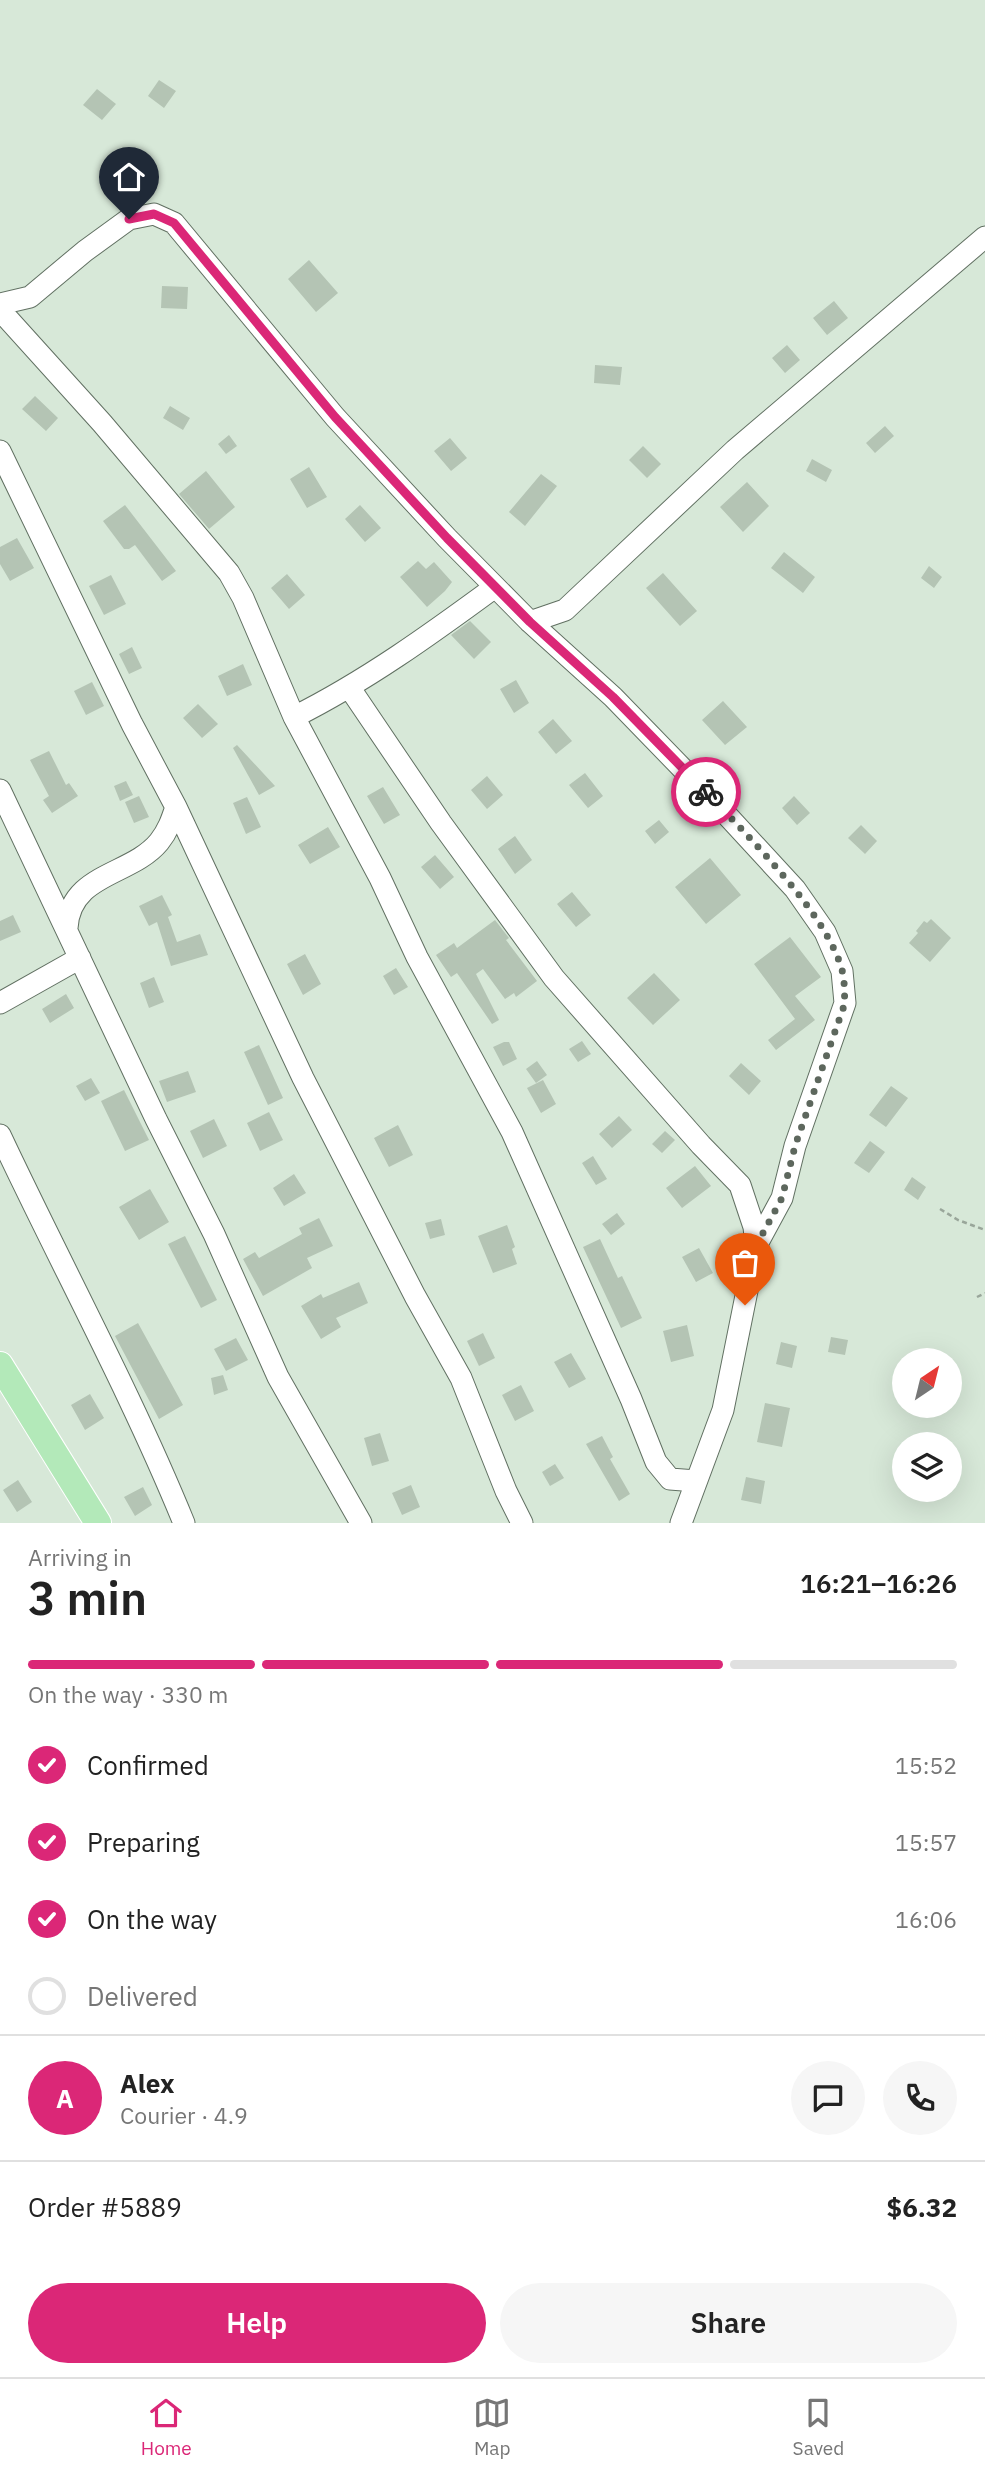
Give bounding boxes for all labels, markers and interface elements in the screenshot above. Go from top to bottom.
pin [99,147,159,219]
icon: home [110,158,148,196]
courier [671,757,741,827]
icon: bike [687,773,725,811]
pin [715,1233,775,1305]
icon: bag [726,1244,764,1282]
north arrow [892,1348,962,1418]
map controls [892,1348,962,1502]
button: layers [892,1432,962,1502]
text: Arriving in [28,1542,132,1572]
text: 16:21–16:26 [800,1566,957,1600]
text: 3 min [28,1568,147,1628]
text: On the way · 330 m [28,1679,228,1709]
icon: check [28,1746,66,1784]
text: Confirmed [87,1748,209,1782]
text: 15:52 [895,1750,957,1780]
icon: check [28,1823,66,1861]
text: Preparing [87,1825,200,1859]
text: 15:57 [895,1827,957,1857]
icon: check [28,1900,66,1938]
text: On the way [87,1902,217,1936]
text: 16:06 [895,1904,957,1934]
text: Delivered [87,1979,198,2013]
button: chat [791,2061,865,2135]
button: phone [883,2061,957,2135]
text: Alex [120,2066,174,2100]
text: A [56,2081,74,2115]
text: Courier · 4.9 [120,2100,248,2130]
text: Order #5889 [28,2190,182,2224]
text: $6.32 [887,2190,957,2224]
button: Help [28,2283,486,2363]
button: Share [500,2283,957,2363]
tab: Home [141,2394,192,2460]
tab: Map [473,2394,511,2460]
tab: Saved [793,2394,844,2460]

